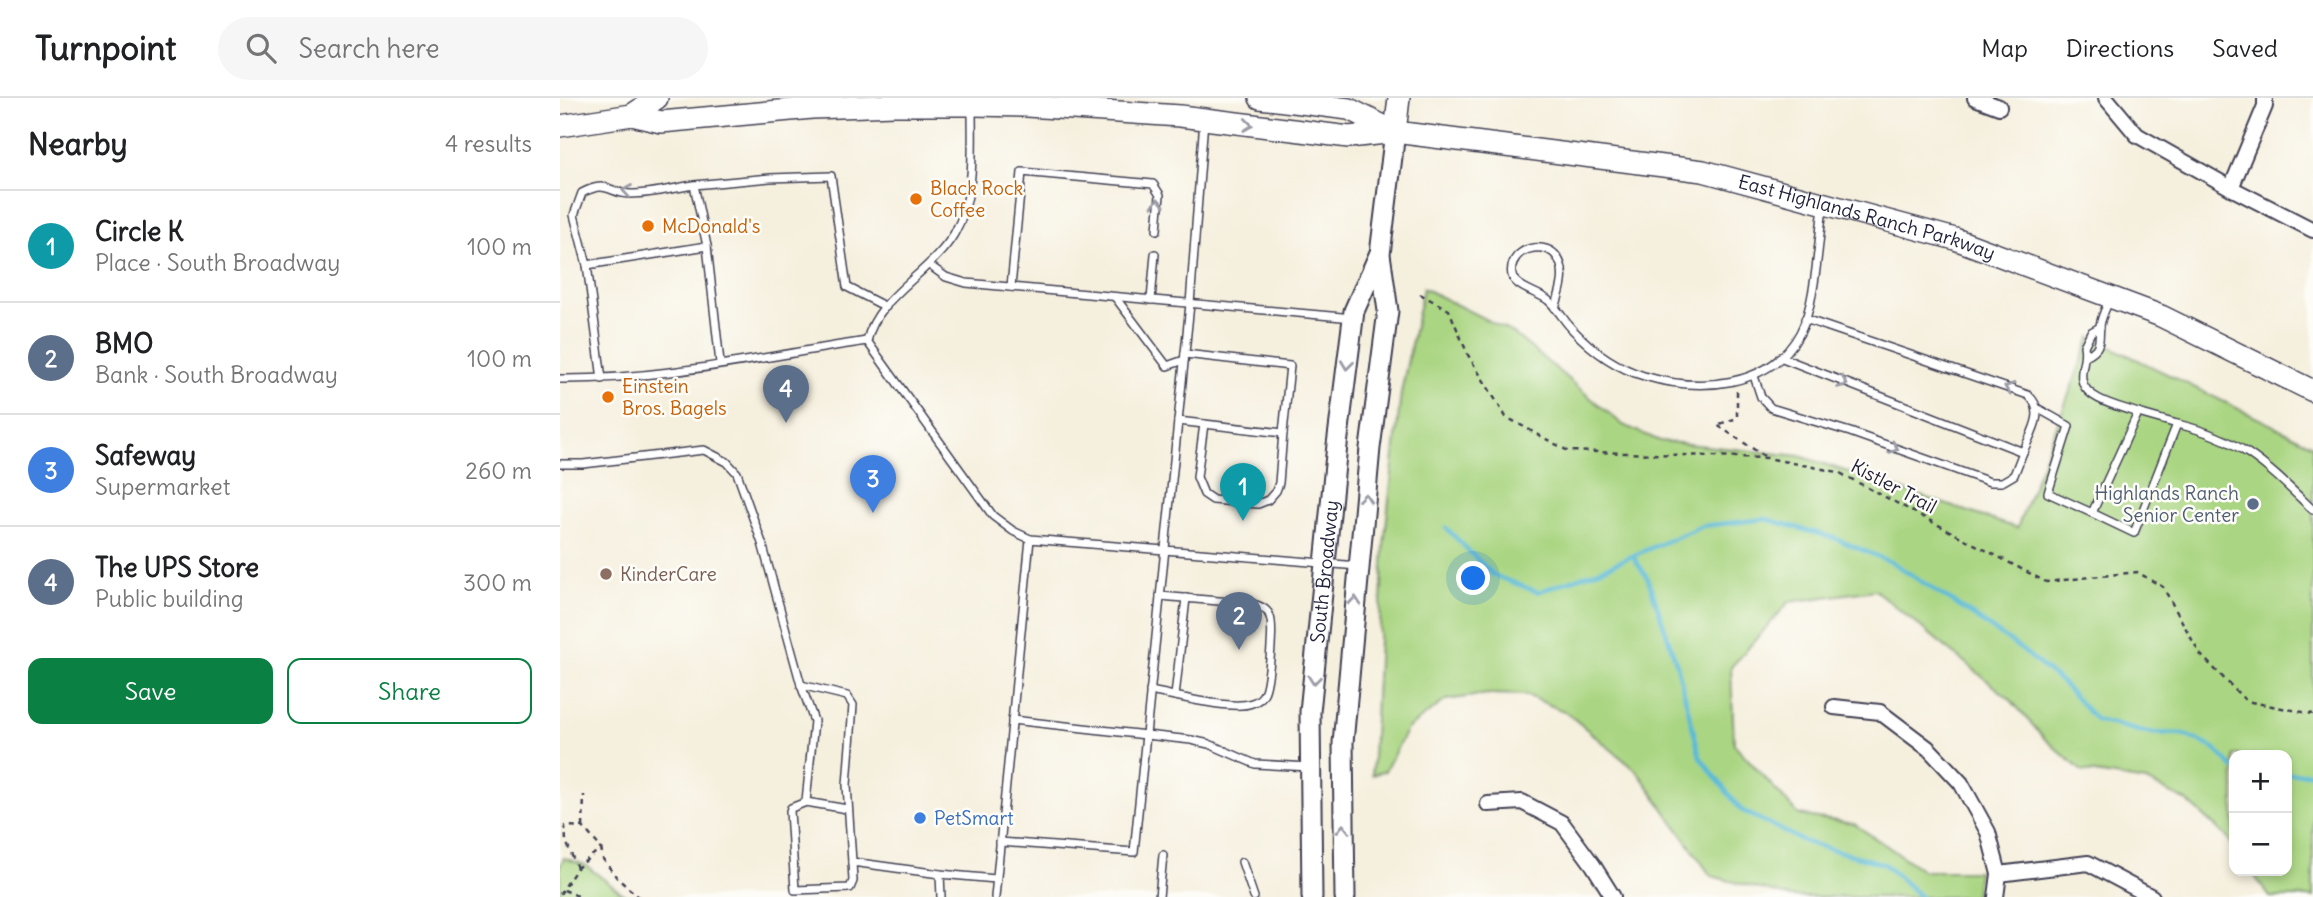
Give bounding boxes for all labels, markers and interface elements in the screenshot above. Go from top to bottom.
search box [218,17,708,80]
text: Turnpoint [35,27,176,69]
icon: search [242,29,280,67]
text: Search here [298,32,439,65]
text: Map [1981,33,2028,63]
text: Directions [2066,33,2174,63]
text: Saved [2212,33,2278,63]
one-way arrow [1242,117,1254,132]
text: Nearby [28,125,128,163]
text: 4 results [445,129,532,158]
street label: East Highlands Ranch Parkway [1736,169,1999,265]
place label: Black Rock Coffee [930,176,1024,222]
one-way arrow [621,184,632,199]
marker: Black Rock Coffee [908,191,924,207]
one-way arrow [1151,197,1166,208]
place label: McDonald's [662,214,760,238]
text: Circle K [95,215,184,248]
marker: McDonald's [640,218,656,234]
text: 1 [46,232,56,261]
text: 100 m [467,232,532,261]
text: Place · South Broadway [95,248,340,277]
text: BMO [95,327,153,360]
text: 2 [45,344,57,373]
text: 100 m [467,344,532,373]
one-way arrow [1340,359,1355,371]
text: Bank · South Broadway [95,360,338,389]
pin: 4 [763,365,809,423]
place label: Einstein Bros. Bagels [622,374,727,420]
one-way arrow [1837,375,1849,389]
one-way arrow [2003,382,2015,397]
marker: Einstein Bros. Bagels [600,389,616,405]
text: Safeway [95,439,196,472]
one-way arrow [1887,439,1899,453]
street label: Kistler Trail [1847,453,1941,519]
pin: 3 [850,455,896,513]
text: 3 [44,456,58,485]
text: 260 m [465,456,532,485]
pin: 1 [1220,463,1266,521]
text: Supermarket [95,472,231,501]
place label: Highlands Ranch Senior Center [2095,481,2239,527]
one-way arrow [1357,492,1372,503]
marker: Highlands Ranch Senior Center [2245,496,2261,512]
street label: South Broadway [1305,499,1343,644]
text: The UPS Store [95,551,259,584]
your location [1456,561,1490,595]
place label: KinderCare [620,562,717,586]
marker: KinderCare [598,566,614,582]
text: 4 [44,568,58,597]
text: 300 m [463,568,532,597]
text: Public building [95,584,244,613]
pin: 2 [1216,592,1262,650]
one-way arrow [1347,596,1362,607]
button: Save [28,658,273,724]
button: Share [287,658,532,724]
one-way arrow [1306,674,1321,686]
map controls [2229,750,2292,876]
button: + [2229,750,2292,813]
place label: PetSmart [934,806,1014,830]
marker: PetSmart [912,810,928,826]
button: − [2229,813,2292,876]
one-way arrow [1336,823,1351,834]

